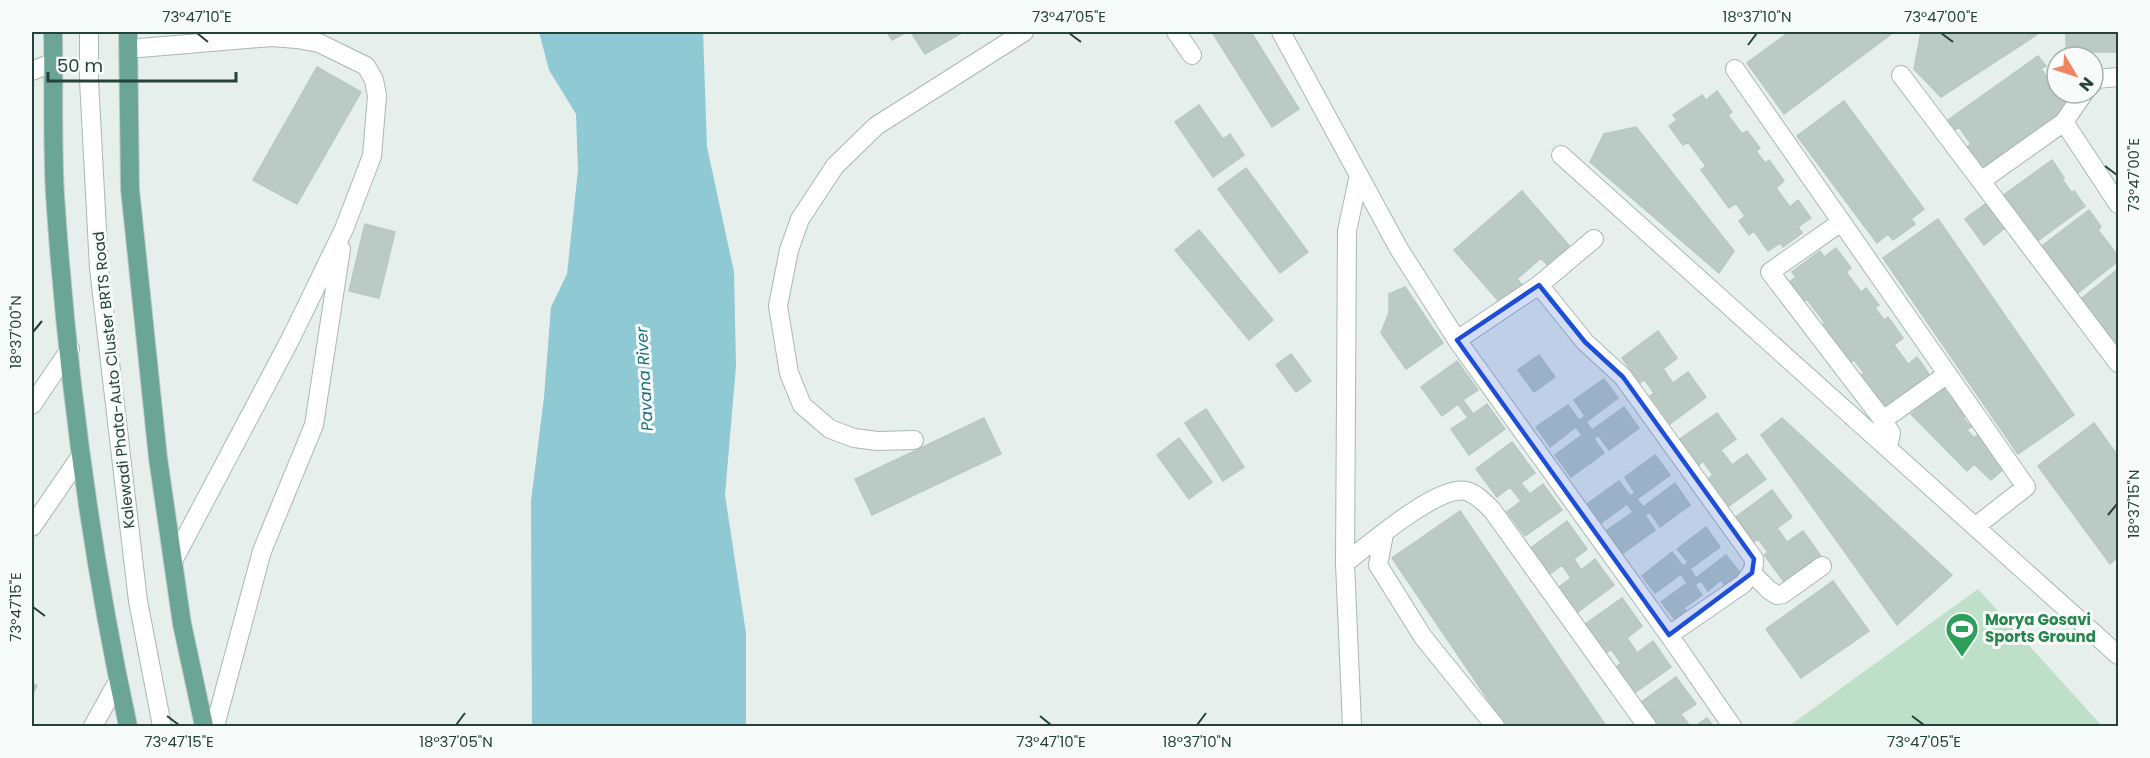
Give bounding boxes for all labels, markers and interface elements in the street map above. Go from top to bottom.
text: 73°47'10"E [162,6,232,27]
text: 73°47'05"E [1032,6,1106,27]
text: 18°37'10"N [1723,6,1791,27]
text: 73°47'00"E [1904,6,1978,27]
scale bar [48,45,236,83]
north arrow [2045,45,2105,105]
text: 50 m [57,53,103,78]
text: N [2074,72,2099,96]
text: 73°47'00"E [2123,138,2144,212]
street label: Kalewadi Phata-Auto Cluster BRTS Road [87,230,140,530]
text: 18°37'00"N [5,295,26,369]
water label: Pavana River [630,325,659,432]
text: 18°37'15"N [2123,470,2144,538]
text: 73°47'15"E [5,572,26,642]
place label: Morya Gosavi Sports Ground [1985,609,2096,647]
sports icon: Morya Gosavi Sports Ground [1944,611,1980,658]
text: 73°47'15"E [144,731,214,752]
text: 18°37'05"N [419,731,493,752]
text: 73°47'10"E [1016,731,1086,752]
text: 18°37'10"N [1163,731,1231,752]
text: 73°47'05"E [1887,731,1961,752]

